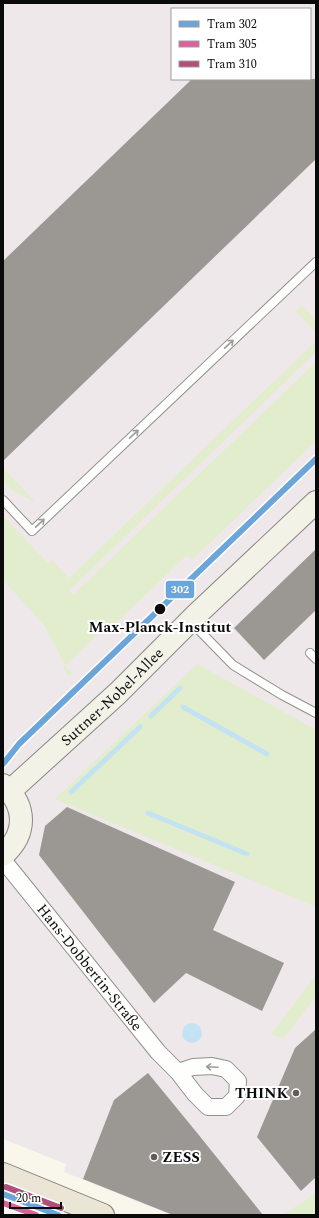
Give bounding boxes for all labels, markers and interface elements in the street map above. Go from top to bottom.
legend [171,8,311,80]
text: Tram 302 [207,15,257,34]
text: Tram 305 [207,35,257,54]
text: Tram 310 [207,55,257,74]
one-way arrow [224,339,234,349]
one-way arrow [129,430,139,439]
one-way arrow [35,518,45,528]
line badge: 302 [165,580,195,599]
text: 302 [171,581,189,598]
marker: Max-Planck-Institut [153,602,167,616]
place label: Max-Planck-Institut [89,616,232,639]
street label: Suttner-Nobel-Allee [56,643,169,752]
street label: Hans-Dobbertin-Straße [31,899,148,1036]
one-way arrow [206,1063,219,1071]
place label: THINK [235,1082,288,1105]
marker: THINK [291,1088,301,1098]
place label: ZESS [162,1146,200,1169]
marker: ZESS [149,1152,159,1162]
scale bar [10,1184,61,1210]
text: 20 m [16,1189,41,1208]

